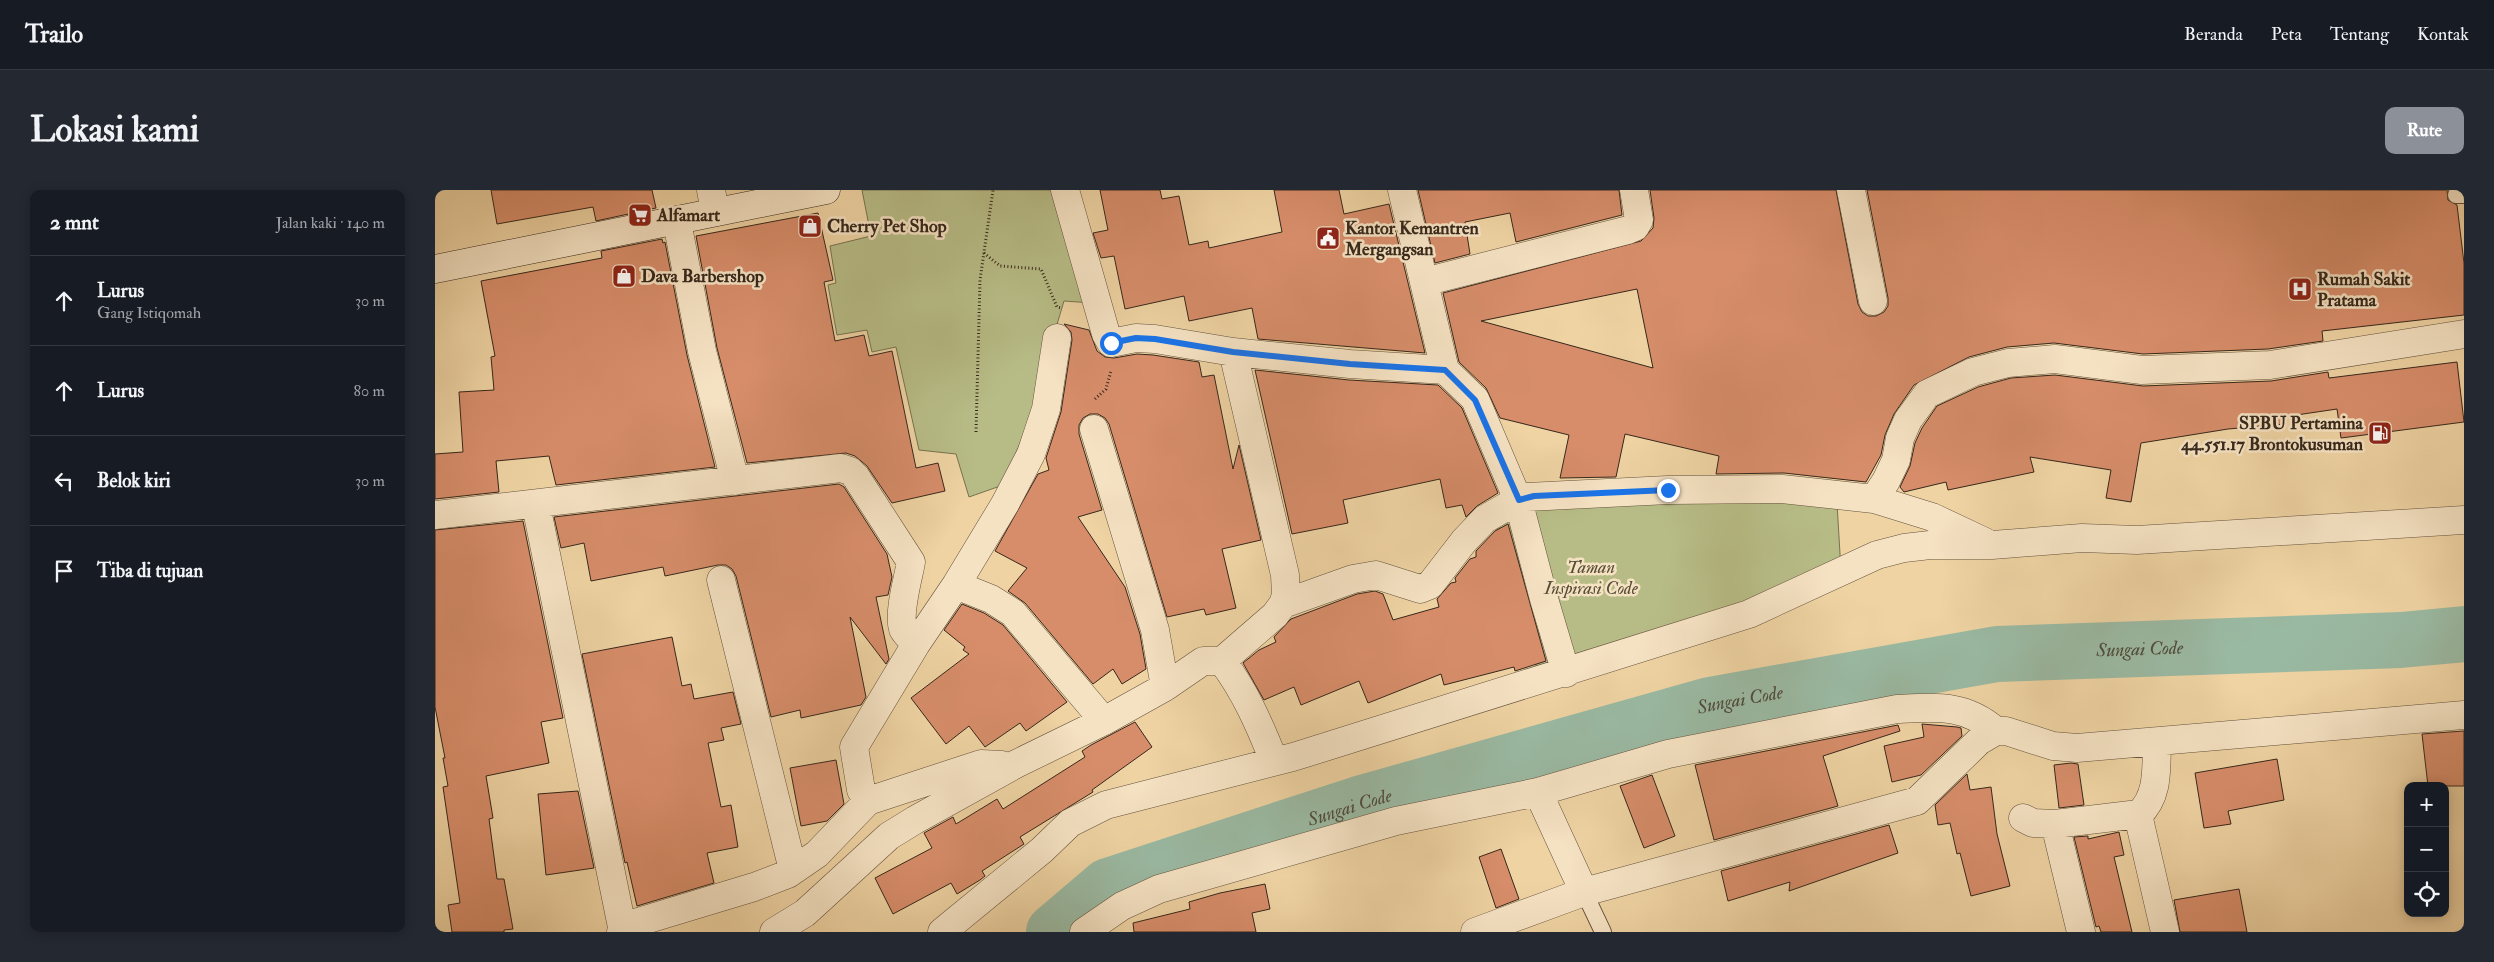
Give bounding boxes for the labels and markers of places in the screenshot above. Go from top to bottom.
supermarket icon: Alfamart [627,202,653,228]
place label: Alfamart [656,204,720,227]
shop icon: Cherry Pet Shop [797,213,823,239]
place label: Cherry Pet Shop [827,215,947,238]
place label: Kantor Kemantren Mergangsan [1344,217,1480,261]
public building icon: Kantor Kemantren Mergangsan [1315,225,1341,251]
shop icon: Dava Barbershop [611,263,637,289]
place label: Dava Barbershop [641,265,764,288]
place label: Rumah Sakit Pratama [2317,268,2410,312]
hospital icon: Rumah Sakit Pratama [2287,276,2313,302]
place label: SPBU Pertamina 44.551.17 Brontokusuman [2180,412,2364,456]
fuel station icon: SPBU Pertamina 44.551.17 Brontokusuman [2367,420,2393,446]

